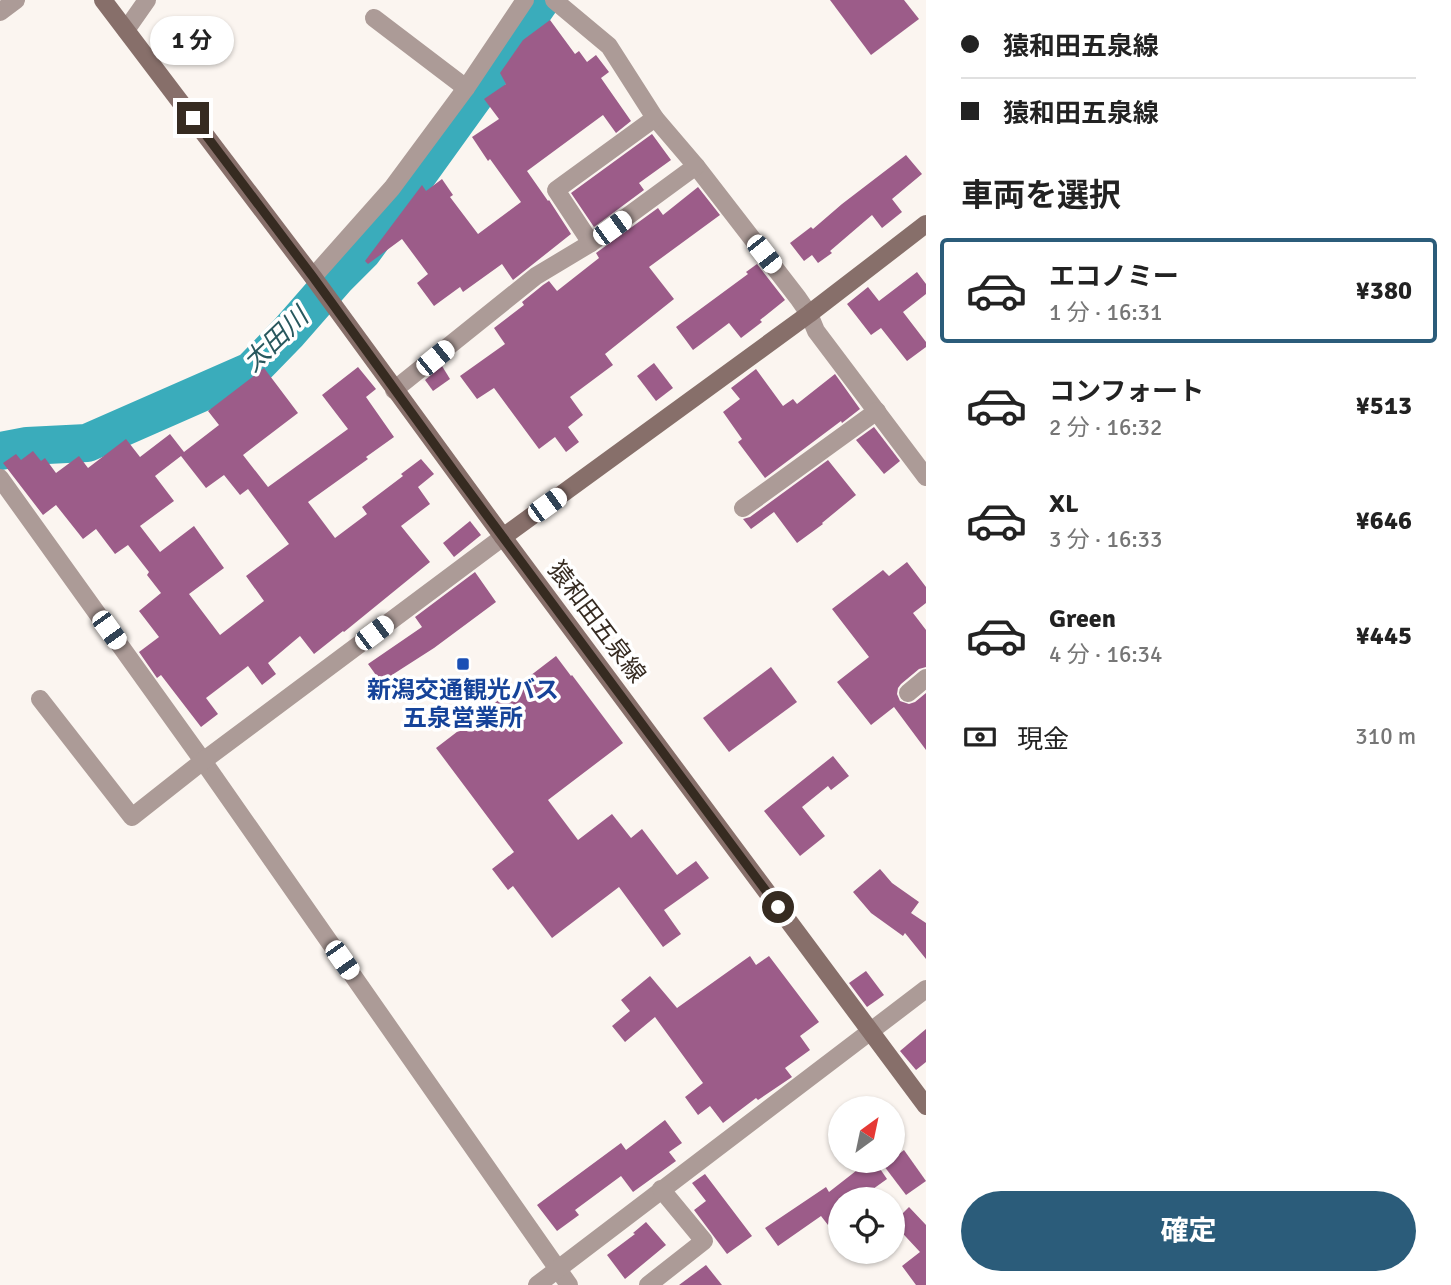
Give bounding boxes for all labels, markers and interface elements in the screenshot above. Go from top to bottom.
callout: 1 分 [151,17,235,66]
text: 1 分 [172,26,212,55]
text: 猿和田五泉線 [1003,31,1159,63]
text: 猿和田五泉線 [1003,98,1159,130]
route end [177,102,209,134]
text: 車両を選択 [961,176,1121,215]
car [589,207,636,249]
car [743,231,786,277]
icon: car [965,259,1028,322]
text: エコノミー [1049,261,1179,293]
text: ¥380 [1356,275,1412,307]
text: 1 分 · 16:31 [1049,298,1162,327]
water label: 太田川 [237,299,317,379]
car [413,337,458,379]
icon: car [965,374,1028,437]
text: コンフォート [1049,376,1204,408]
text: ¥513 [1356,390,1412,422]
text: 2 分 · 16:32 [1049,413,1162,442]
car [524,484,571,526]
text: XL [1049,488,1079,520]
icon: car [965,489,1028,552]
text: ¥646 [1356,505,1412,537]
text: 3 分 · 16:33 [1049,525,1162,554]
street label: 猿和田五泉線 [542,555,652,689]
text: Green [1049,603,1116,635]
icon: car [965,604,1028,667]
car [89,607,130,653]
car [351,612,398,654]
text: ¥445 [1356,620,1412,652]
text: 4 分 · 16:34 [1049,640,1162,669]
marker: 新潟交通観光バス 五泉営業所 [455,656,471,672]
place label: 新潟交通観光バス 五泉営業所 [367,675,559,733]
icon: cash [961,718,999,756]
text: 310 m [1355,722,1416,751]
text: 現金 [1017,724,1069,756]
route start [762,891,794,923]
car [322,937,363,983]
north arrow [828,1096,905,1172]
map controls [828,1096,905,1264]
button: locate [828,1187,905,1264]
button: 確定 [961,1191,1416,1271]

